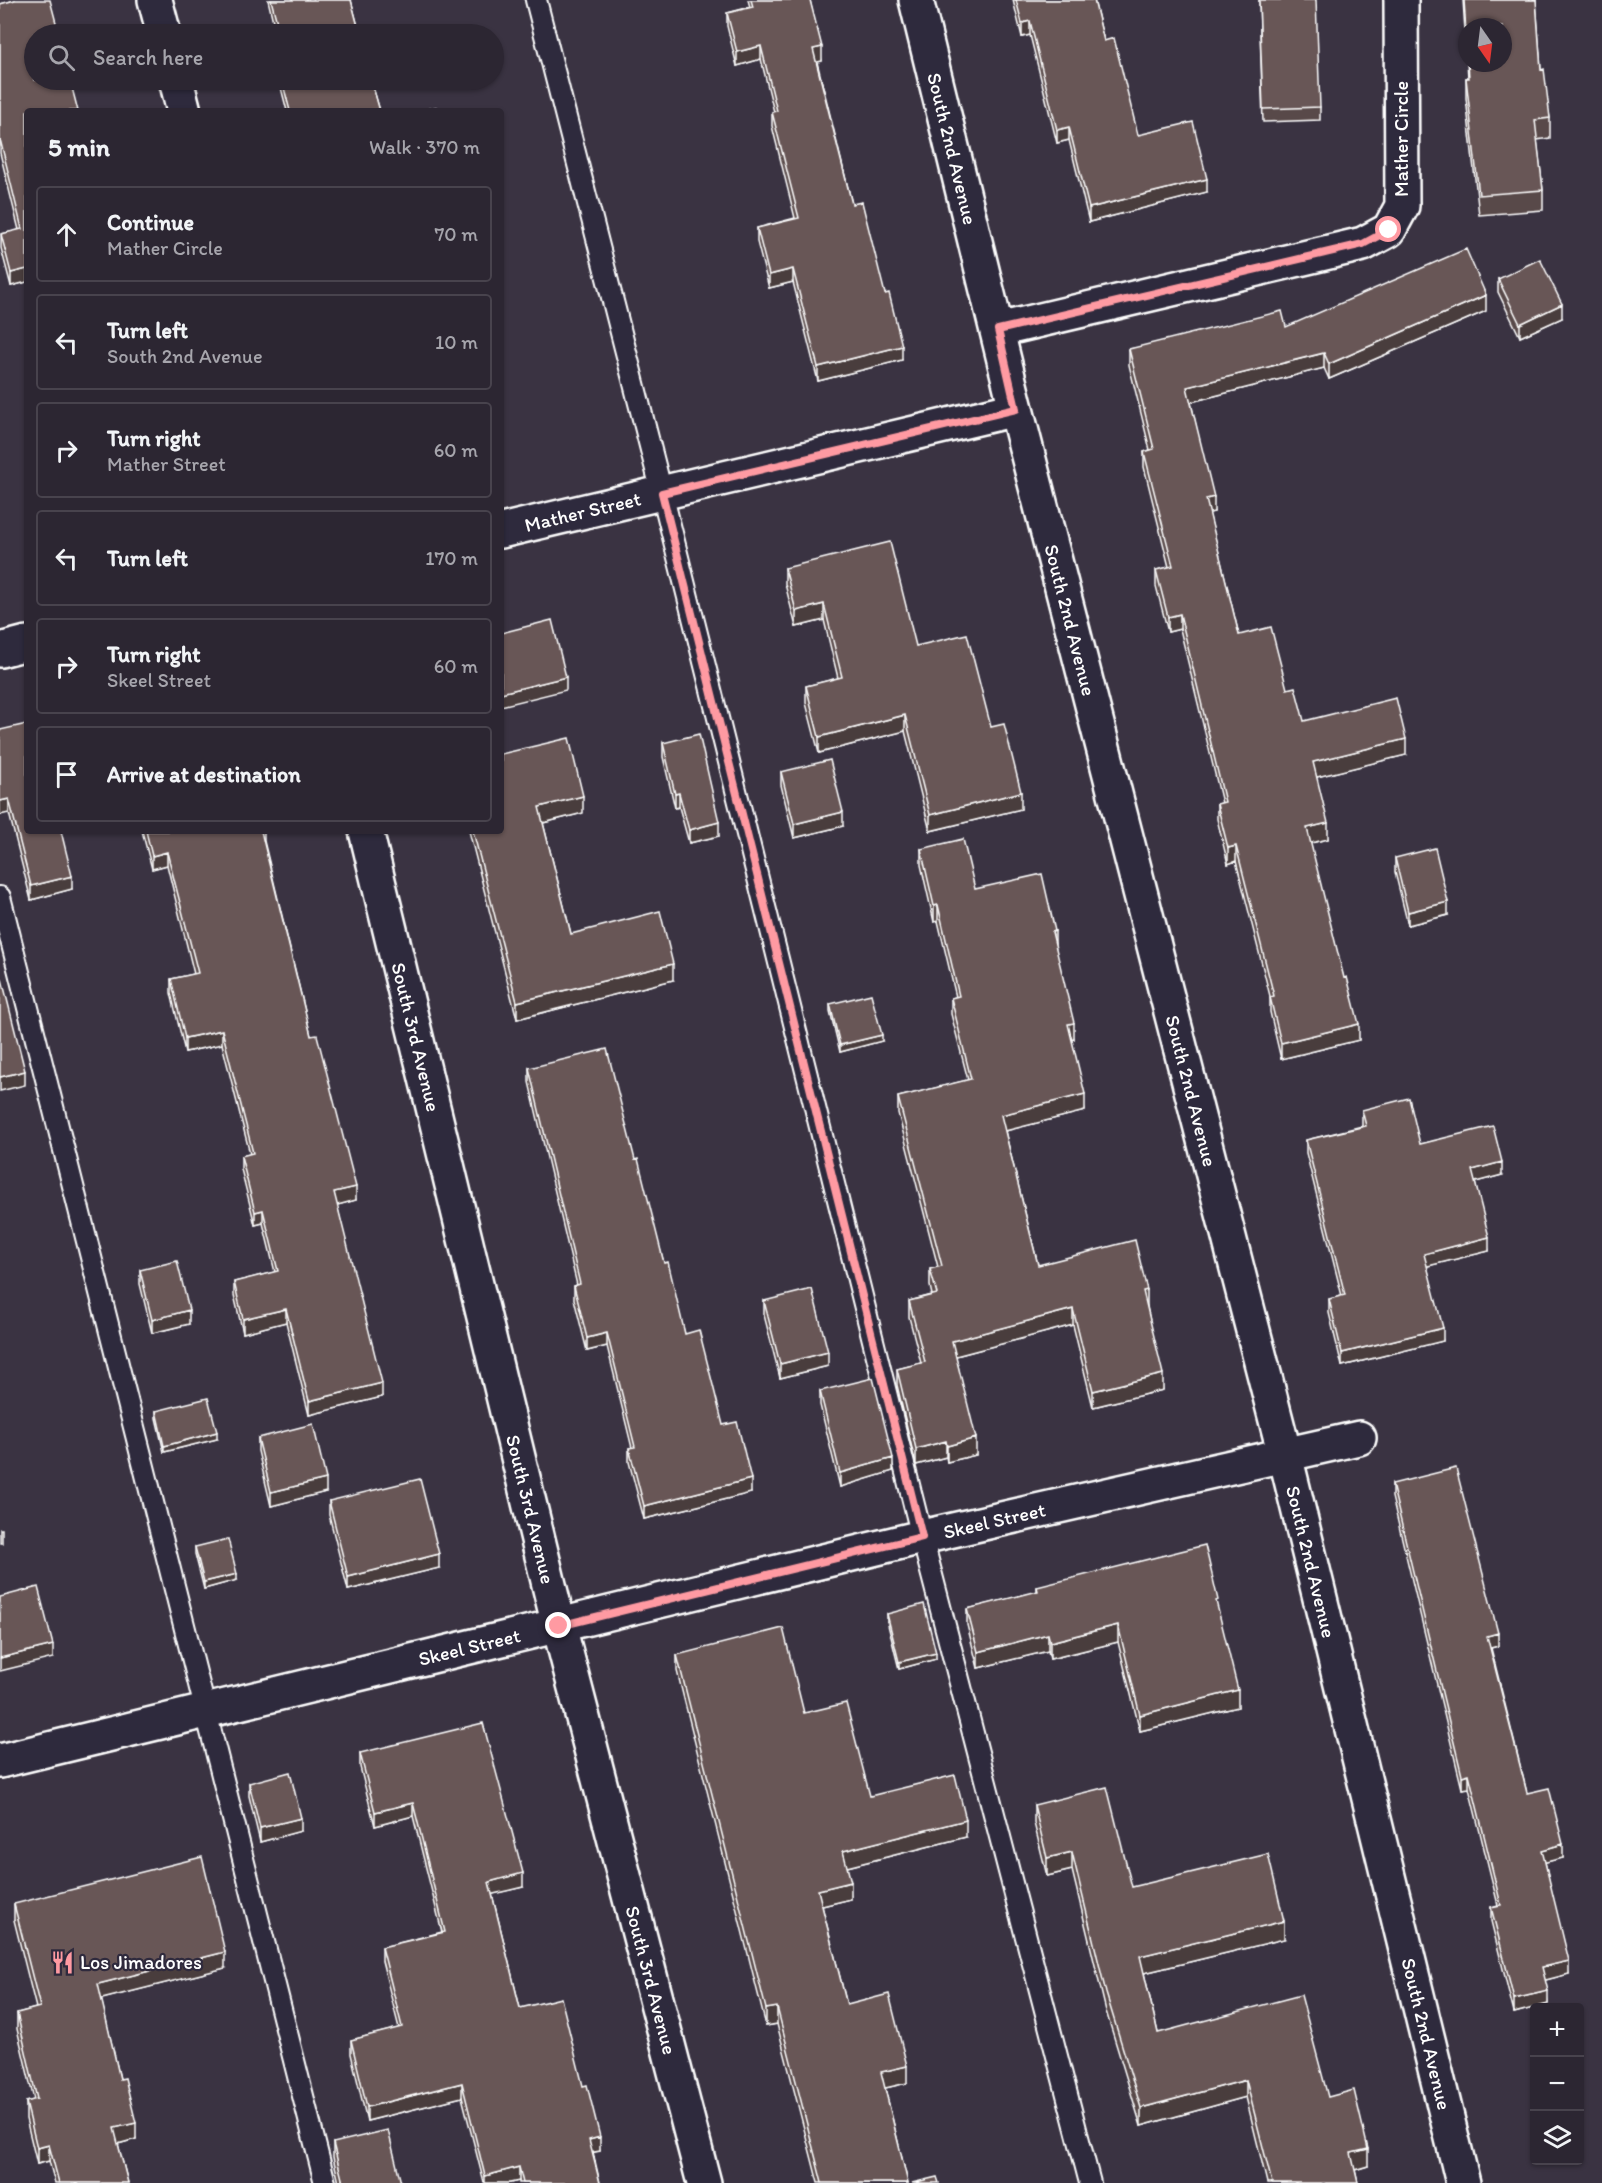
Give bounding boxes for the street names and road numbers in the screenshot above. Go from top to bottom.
street label: South 2nd Avenue [922,70,982,227]
street label: Mather Circle [1389,81,1413,197]
street label: Mather Street [522,486,643,537]
street label: South 2nd Avenue [1039,542,1101,698]
street label: South 3rd Avenue [386,960,446,1114]
street label: South 2nd Avenue [1160,1012,1222,1169]
street label: South 3rd Avenue [501,1432,560,1586]
street label: South 2nd Avenue [1281,1483,1341,1640]
street label: Skeel Street [941,1497,1048,1544]
street label: Skeel Street [416,1623,523,1671]
street label: South 3rd Avenue [620,1903,682,2057]
street label: South 2nd Avenue [1396,1955,1457,2112]

